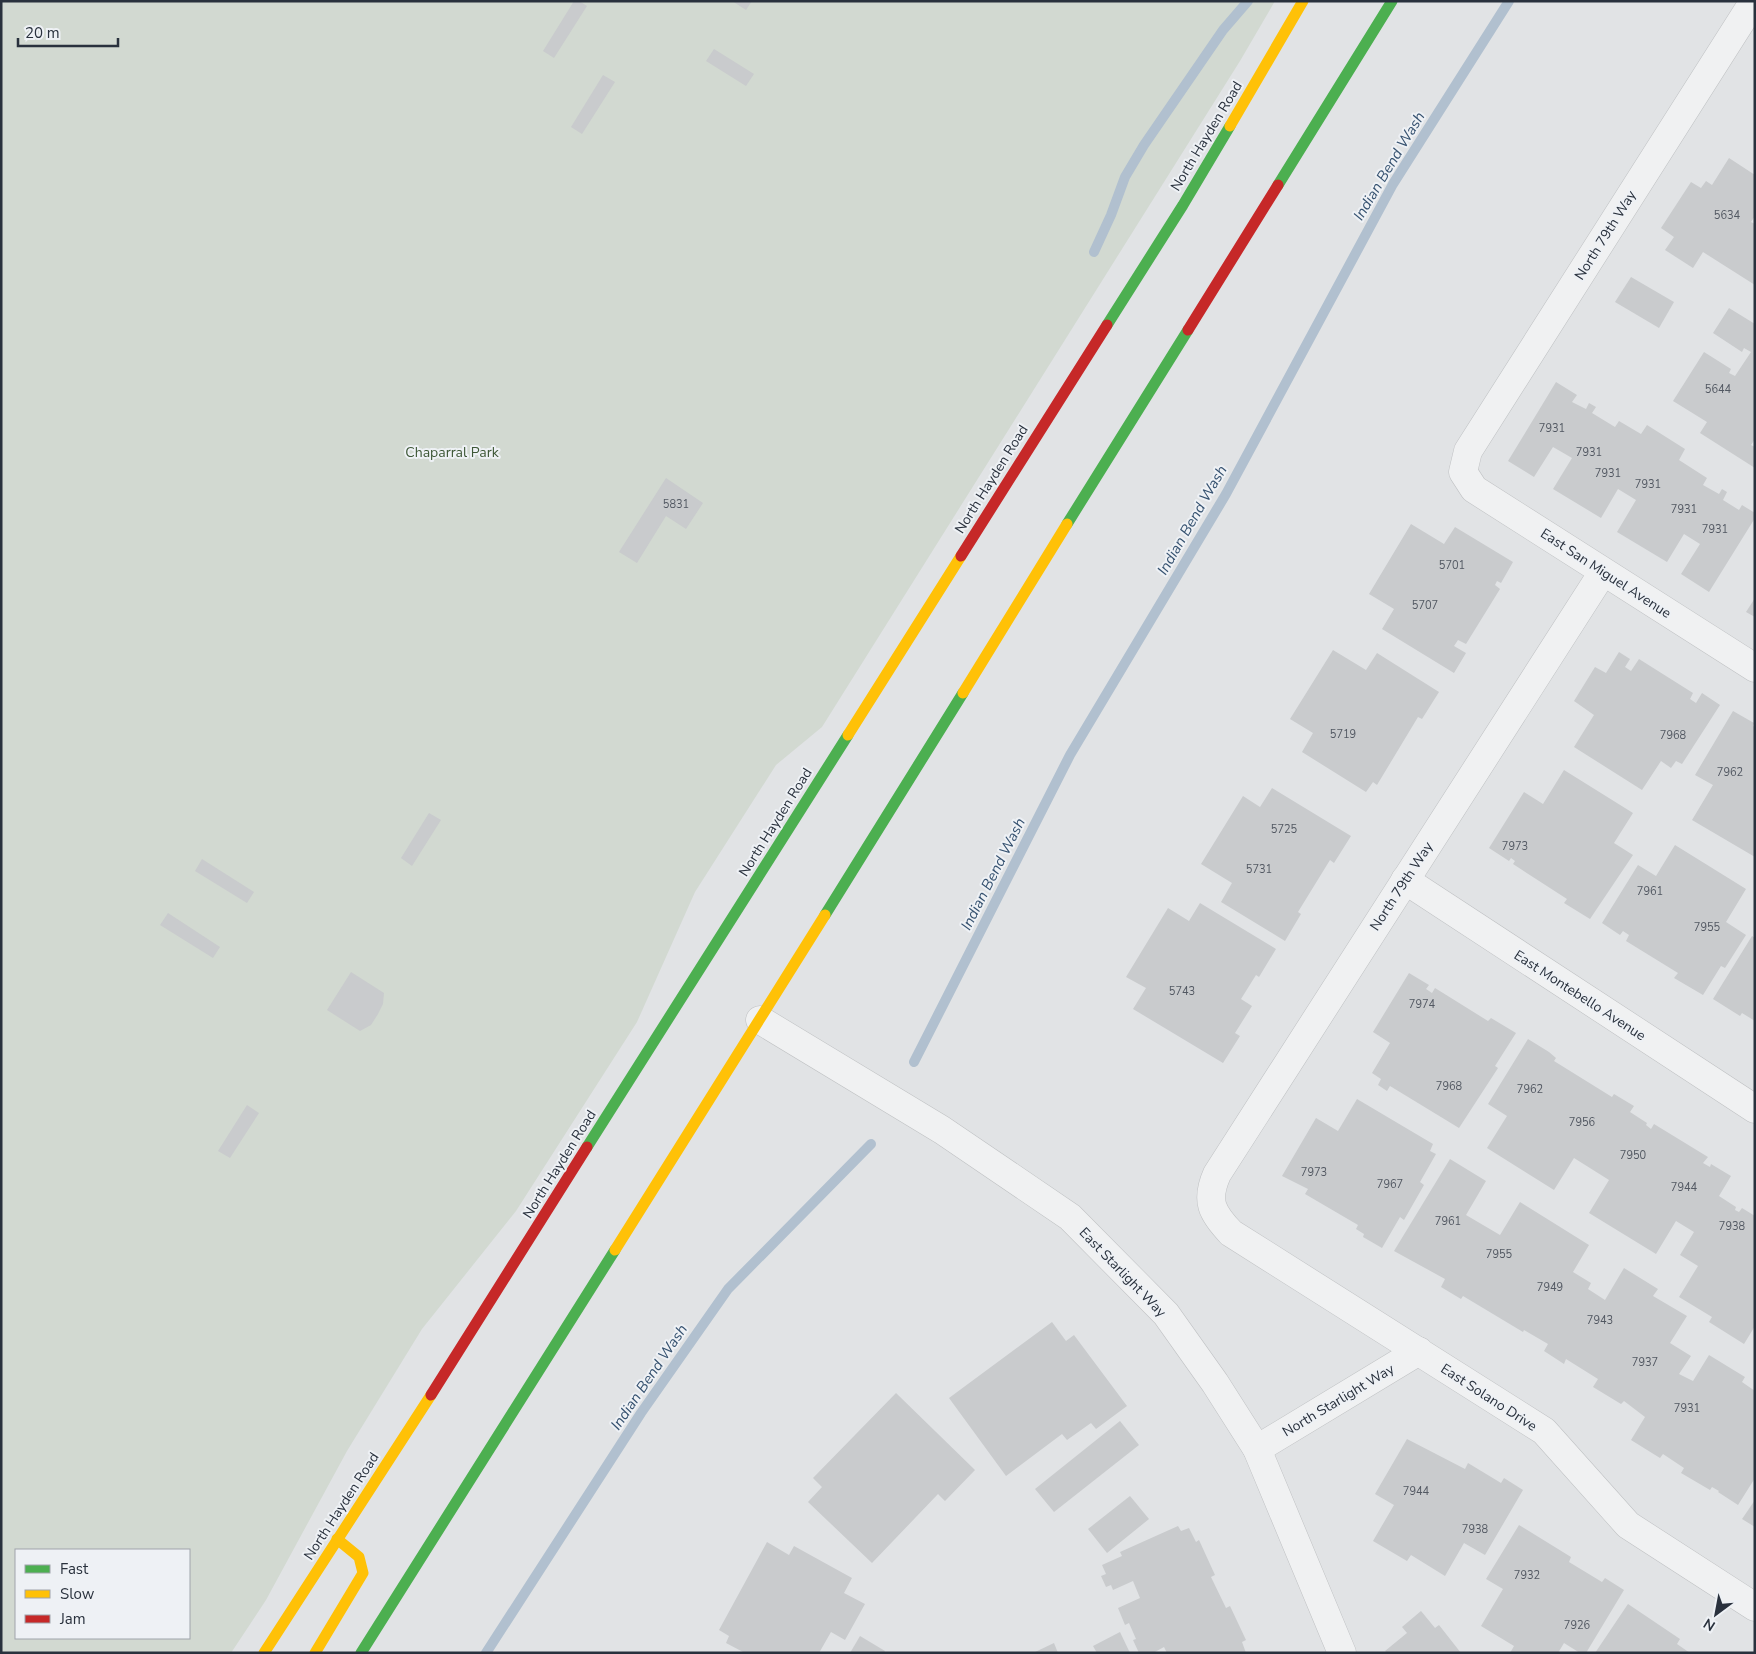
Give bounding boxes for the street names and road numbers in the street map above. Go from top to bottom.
street label: North Hayden Road [1166,78,1247,195]
street label: North 79th Way [1570,186,1641,284]
street label: North Hayden Road [950,421,1033,537]
street label: East San Miguel Avenue [1537,524,1675,623]
street label: North Hayden Road [734,764,817,880]
street label: North 79th Way [1366,837,1438,934]
street label: East Montebello Avenue [1510,946,1649,1045]
street label: North Hayden Road [518,1106,601,1222]
street label: East Starlight Way [1075,1223,1171,1322]
street label: North Starlight Way [1279,1359,1398,1441]
street label: East Solano Drive [1437,1359,1541,1436]
street label: North Hayden Road [299,1449,383,1564]

